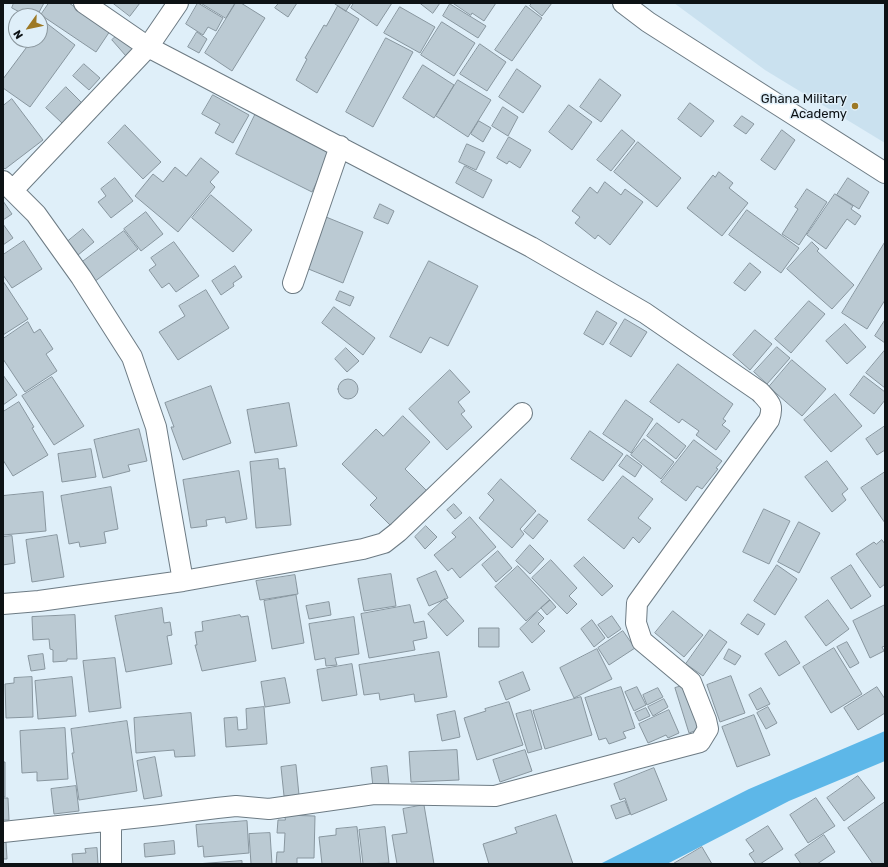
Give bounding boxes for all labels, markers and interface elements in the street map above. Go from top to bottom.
north arrow [8,8,48,48]
text: N [11,27,26,41]
place label: Ghana Military Academy [761,91,847,122]
marker: Ghana Military Academy [850,101,860,111]

